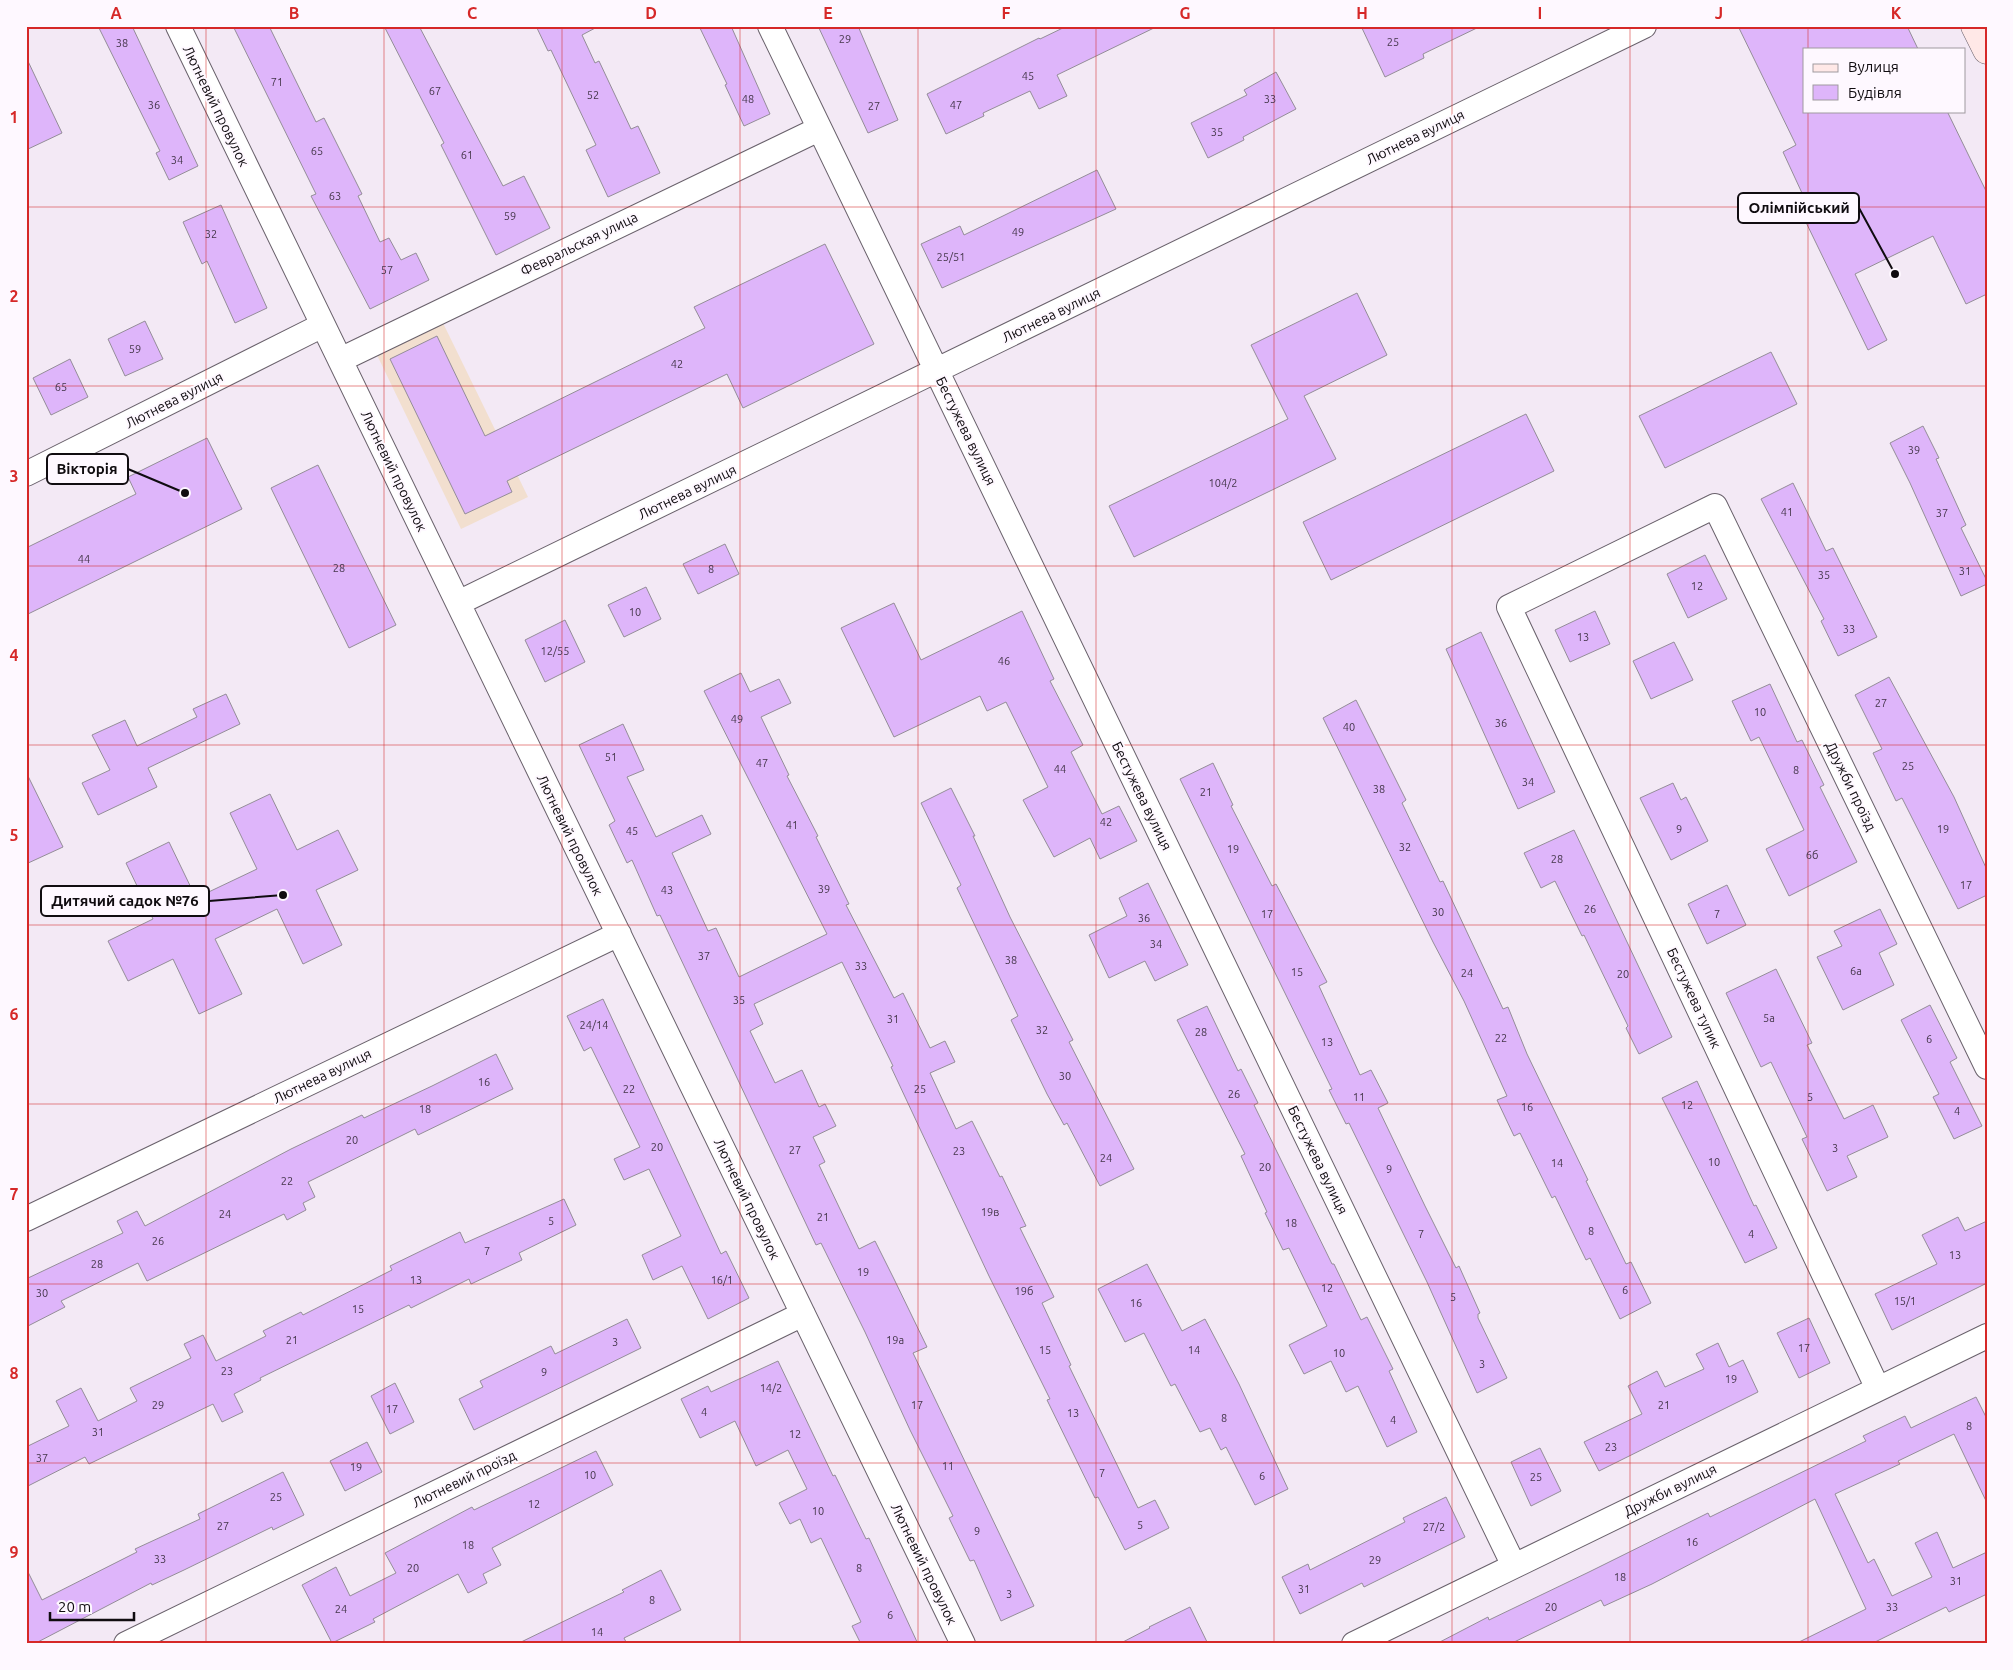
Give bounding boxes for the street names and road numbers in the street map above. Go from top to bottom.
street label: Лютневий провулок [180,43,252,169]
street label: Лютнева вулиця [1363,106,1467,168]
street label: Февральская улица [518,209,640,279]
street label: Лютнева вулиця [999,284,1103,346]
street label: Лютнева вулиця [123,368,225,432]
street label: Бестужева вулиця [933,374,999,488]
street label: Лютневий провулок [358,408,430,534]
street label: Лютнева вулиця [635,461,739,523]
street label: Бестужева вулиця [1109,739,1175,853]
street label: Дружби проїзд [1822,739,1880,833]
street label: Лютневий провулок [534,772,606,898]
street label: Бестужева тупик [1664,945,1724,1051]
street label: Лютнева вулиця [270,1045,374,1107]
street label: Бестужева вулиця [1285,1103,1351,1217]
street label: Лютневий провулок [711,1136,783,1262]
street label: Лютневий проїзд [410,1447,518,1511]
street label: Дружби вулиця [1621,1461,1719,1519]
street label: Лютневий провулок [888,1501,960,1627]

